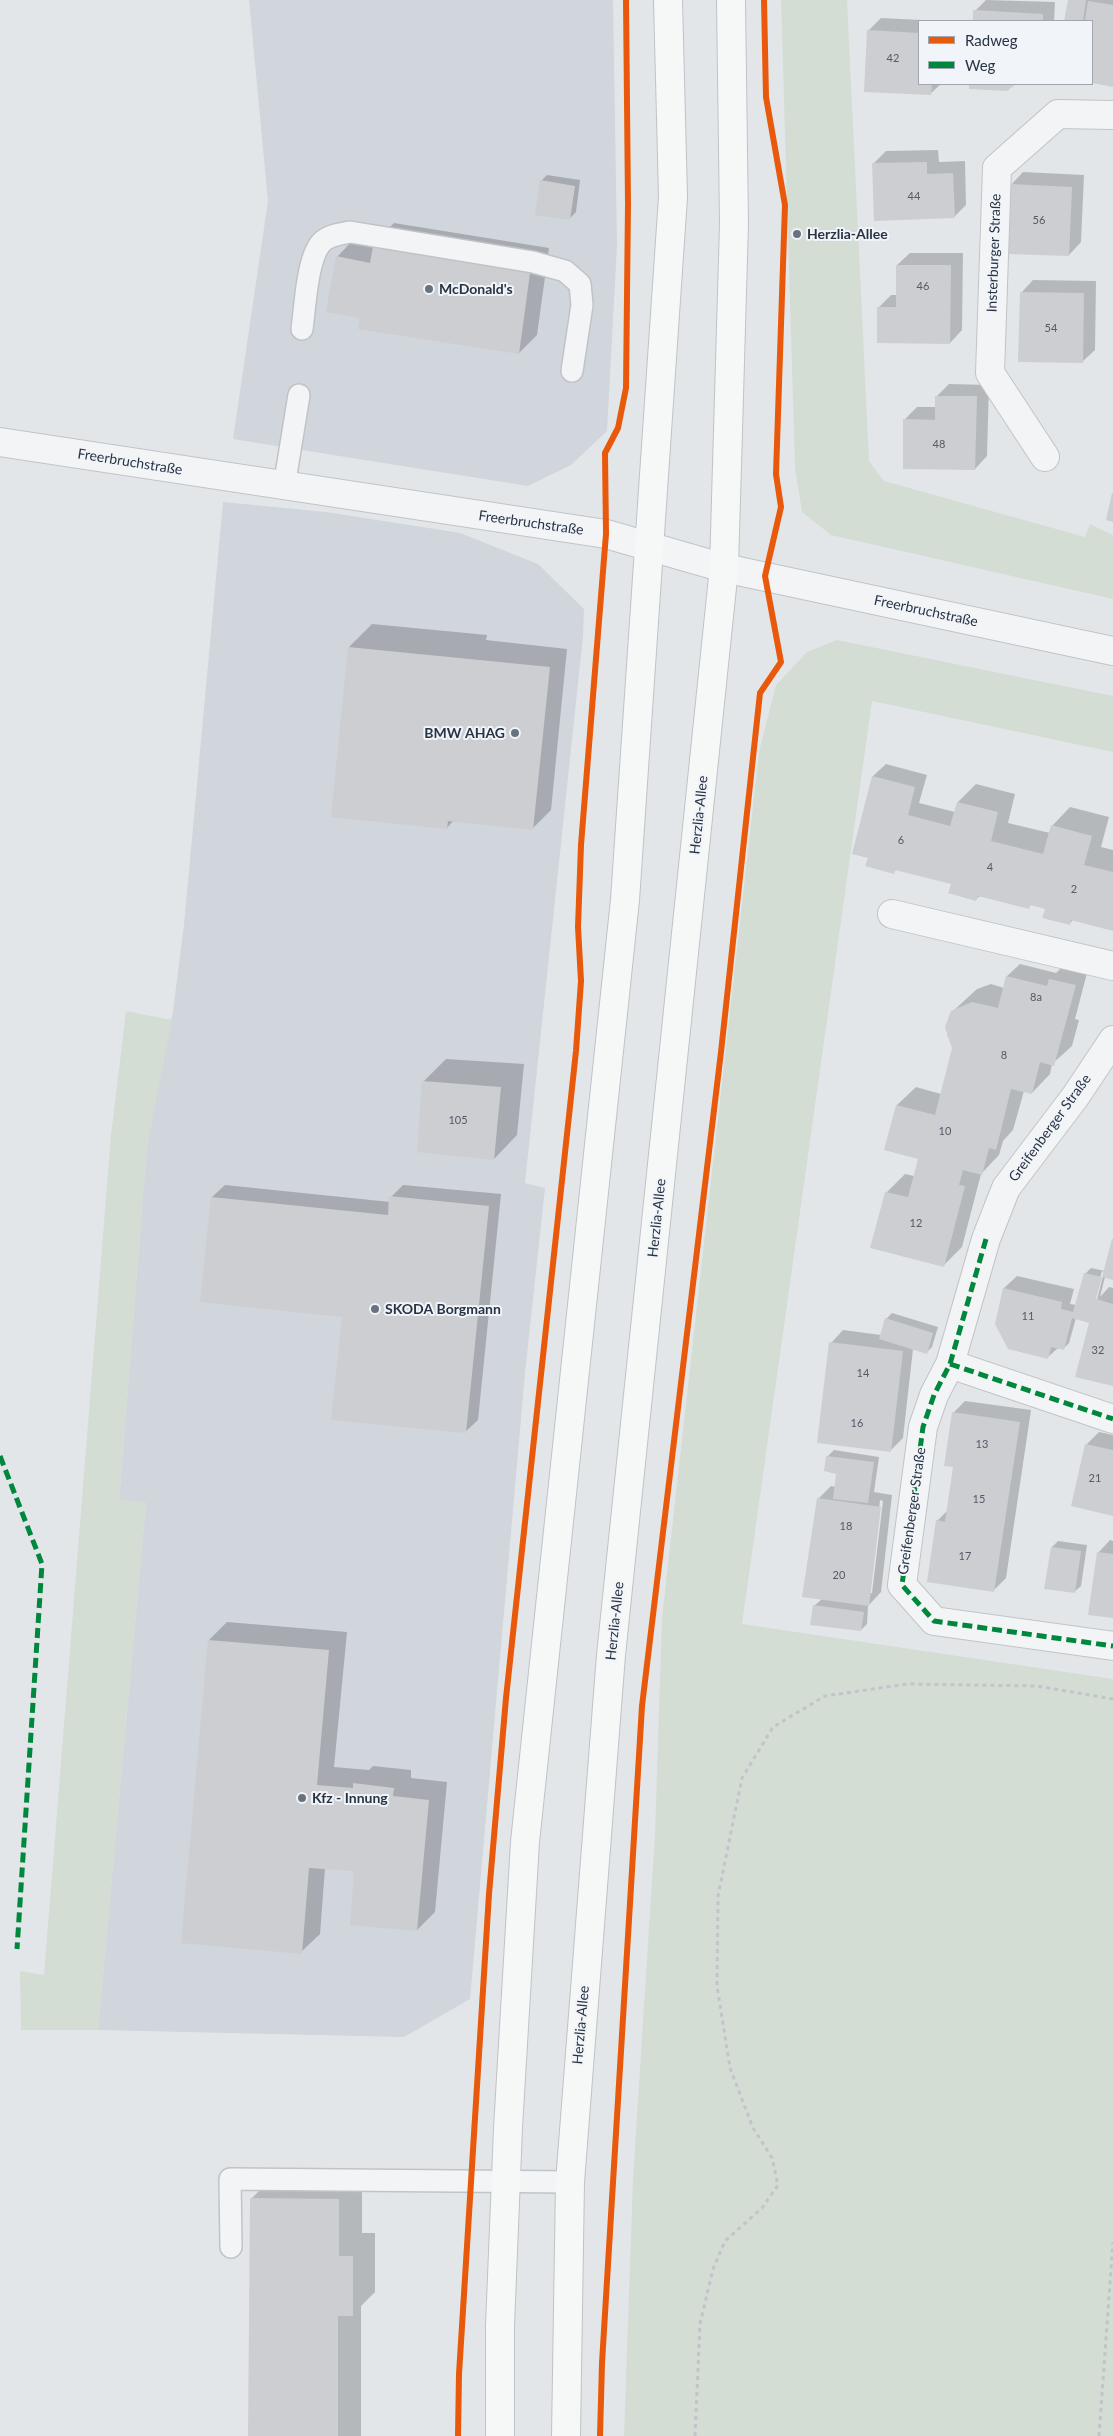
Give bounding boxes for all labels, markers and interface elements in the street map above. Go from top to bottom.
legend [918,20,1093,85]
text: Radweg [965,31,1018,49]
house number: 42 [887,51,899,65]
text: Weg [965,56,995,74]
house number: 44 [908,189,920,203]
street label: Insterburger Straße [984,193,1004,313]
house number: 56 [1033,213,1045,227]
place label: Herzlia-Allee [807,226,888,242]
marker: Herzlia-Allee [791,228,803,240]
house number: 46 [917,279,929,293]
place label: McDonald's [439,281,513,297]
marker: McDonald's [423,283,435,295]
house number: 54 [1045,321,1057,335]
house number: 48 [933,437,945,451]
street label: Freerbruchstraße [76,445,184,479]
street label: Freerbruchstraße [477,507,585,539]
street label: Freerbruchstraße [873,592,979,630]
place label: BMW AHAG [424,725,505,741]
marker: BMW AHAG [509,727,521,739]
street label: Herzlia-Allee [687,775,711,855]
house number: 6 [898,833,904,847]
house number: 4 [987,860,993,874]
house number: 2 [1071,882,1077,896]
house number: 8a [1030,990,1042,1004]
house number: 8 [1001,1048,1007,1062]
street label: Greifenberger Straße [1005,1071,1095,1185]
house number: 105 [448,1113,468,1127]
house number: 10 [939,1124,951,1138]
street label: Herzlia-Allee [645,1178,669,1258]
house number: 12 [910,1216,922,1230]
place label: SKODA Borgmann [385,1301,501,1317]
marker: SKODA Borgmann [369,1303,381,1315]
house number: 11 [1022,1309,1034,1323]
house number: 32 [1092,1343,1104,1357]
house number: 14 [857,1366,869,1380]
house number: 16 [851,1416,863,1430]
house number: 13 [976,1437,988,1451]
street label: Greifenberger Straße [895,1446,929,1576]
house number: 21 [1089,1471,1101,1485]
house number: 15 [973,1492,985,1506]
house number: 18 [840,1519,852,1533]
house number: 17 [959,1549,971,1563]
house number: 20 [833,1568,845,1582]
street label: Herzlia-Allee [603,1581,627,1661]
place label: Kfz - Innung [312,1790,388,1806]
marker: Kfz - Innung [296,1792,308,1804]
street label: Herzlia-Allee [569,1985,593,2065]

